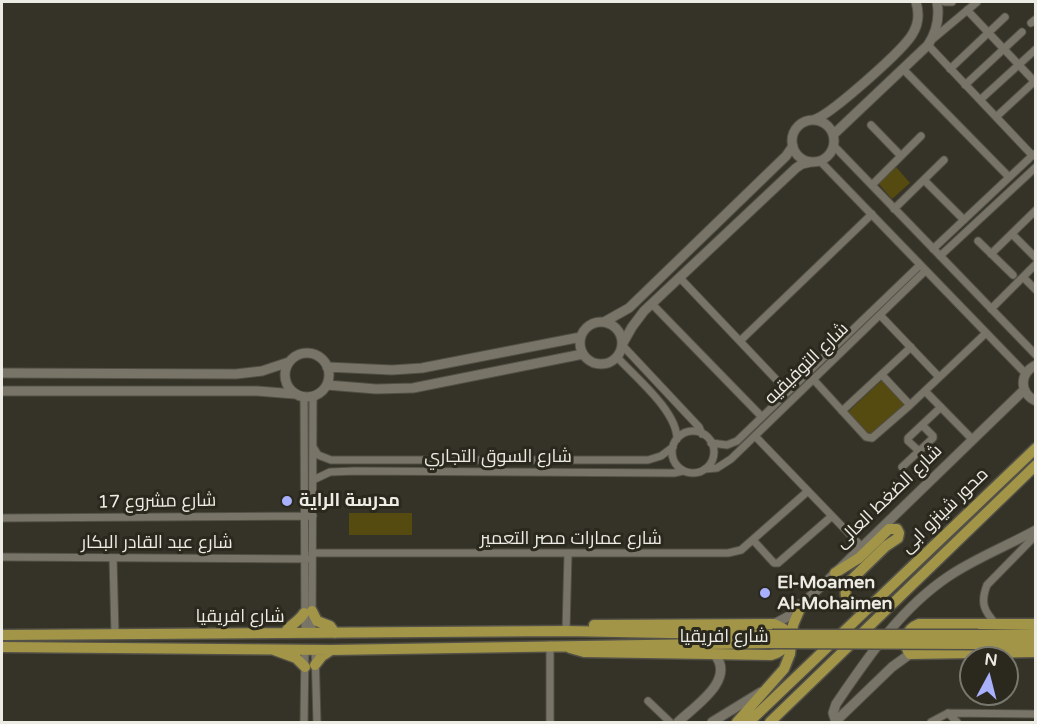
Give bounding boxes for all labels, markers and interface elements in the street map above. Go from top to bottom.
street label: شارع التوفيقيه [760,319,854,409]
street label: شارع الضغط العالى [831,441,947,553]
street label: شارع السوق التجاري [424,446,572,468]
street label: محور شينزو ابى [897,464,993,558]
street label: شارع مشروع 17 [97,490,217,514]
place label: مدرسة الراية [299,490,400,512]
marker: مدرسة الراية [280,494,294,508]
street label: شارع عمارات مصر التعمير [480,528,662,550]
street label: شارع عبد القادر البكار [81,532,233,554]
place label: El-Moamen Al-Mohaimen [777,572,892,614]
marker: El-Moamen Al-Mohaimen [758,586,772,600]
street label: شارع افريقيا [195,606,285,628]
street label: شارع افريقيا [679,626,769,648]
north arrow [959,646,1019,706]
text: N [983,649,999,671]

